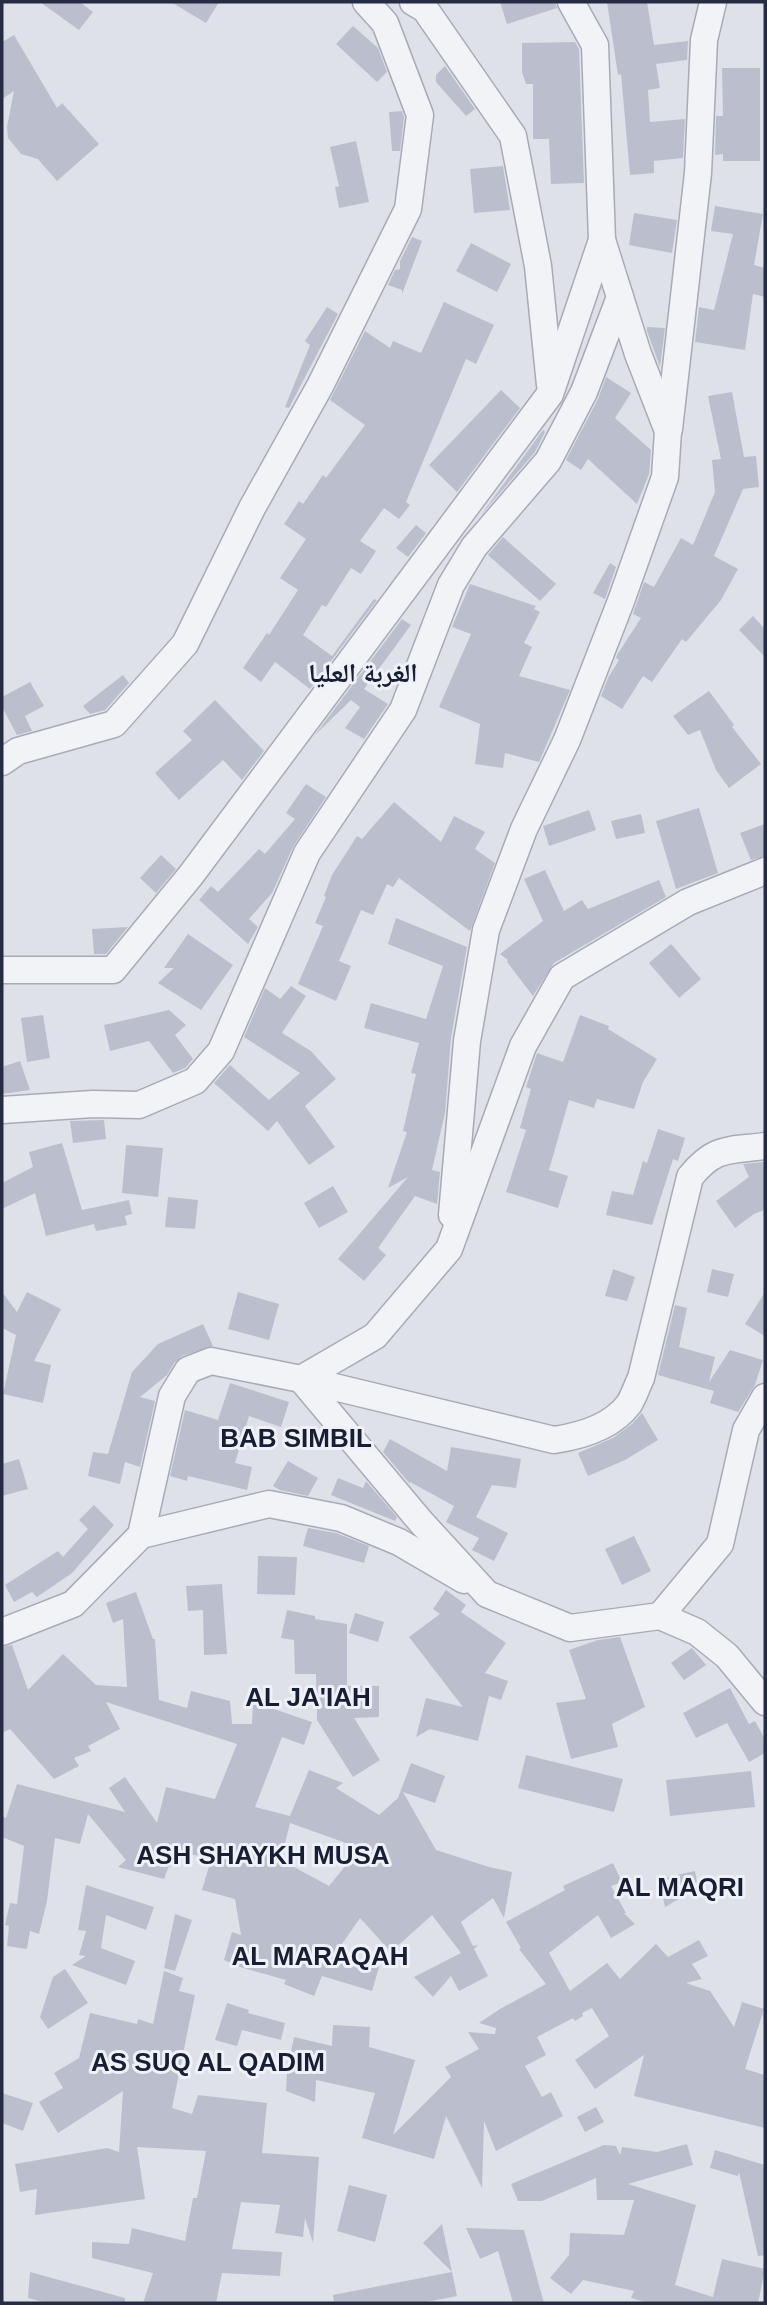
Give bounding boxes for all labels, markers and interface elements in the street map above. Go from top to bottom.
district label: الغربة العليا [308,658,418,688]
district label: BAB SIMBIL [220,1423,372,1453]
district label: AL JA'IAH [245,1682,371,1712]
district label: ASH SHAYKH MUSA [136,1840,390,1870]
district label: AL MAQRI [616,1872,744,1902]
district label: AL MARAQAH [231,1941,409,1971]
district label: AS SUQ AL QADIM [91,2047,325,2077]

